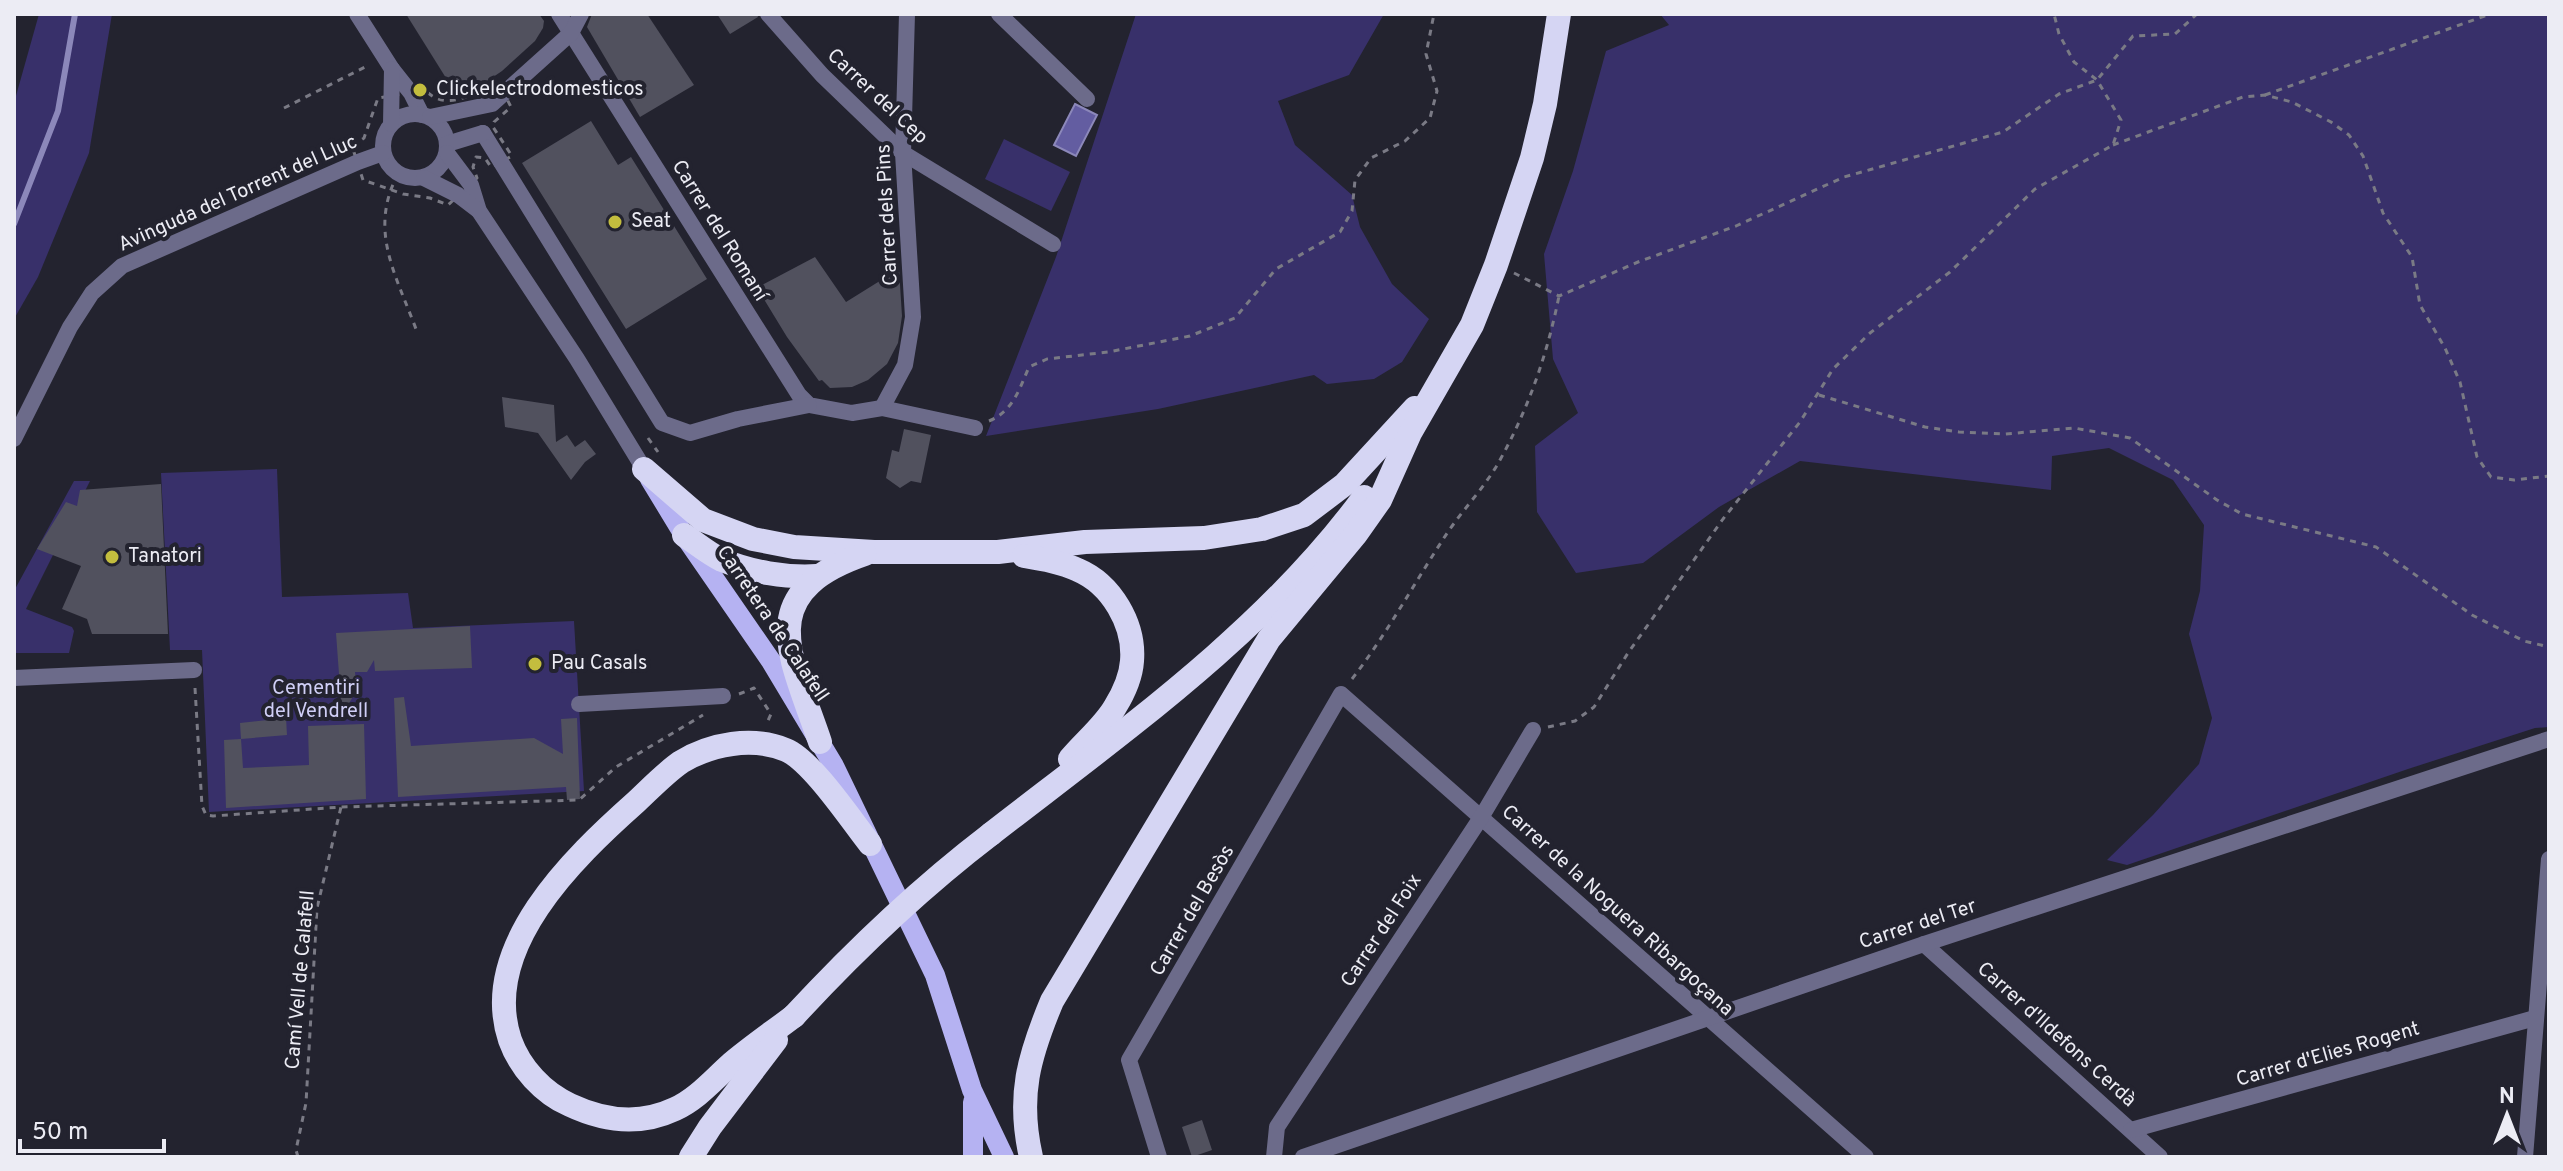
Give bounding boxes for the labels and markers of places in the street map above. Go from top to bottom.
place label: Clickelectrodomesticos [436,77,644,103]
marker: Clickelectrodomesticos [411,81,429,99]
place label: Seat [631,209,671,235]
marker: Seat [606,213,624,231]
place label: Tanatori [128,544,202,570]
marker: Tanatori [103,548,121,566]
place label: Pau Casals [551,651,647,677]
marker: Pau Casals [526,655,544,673]

